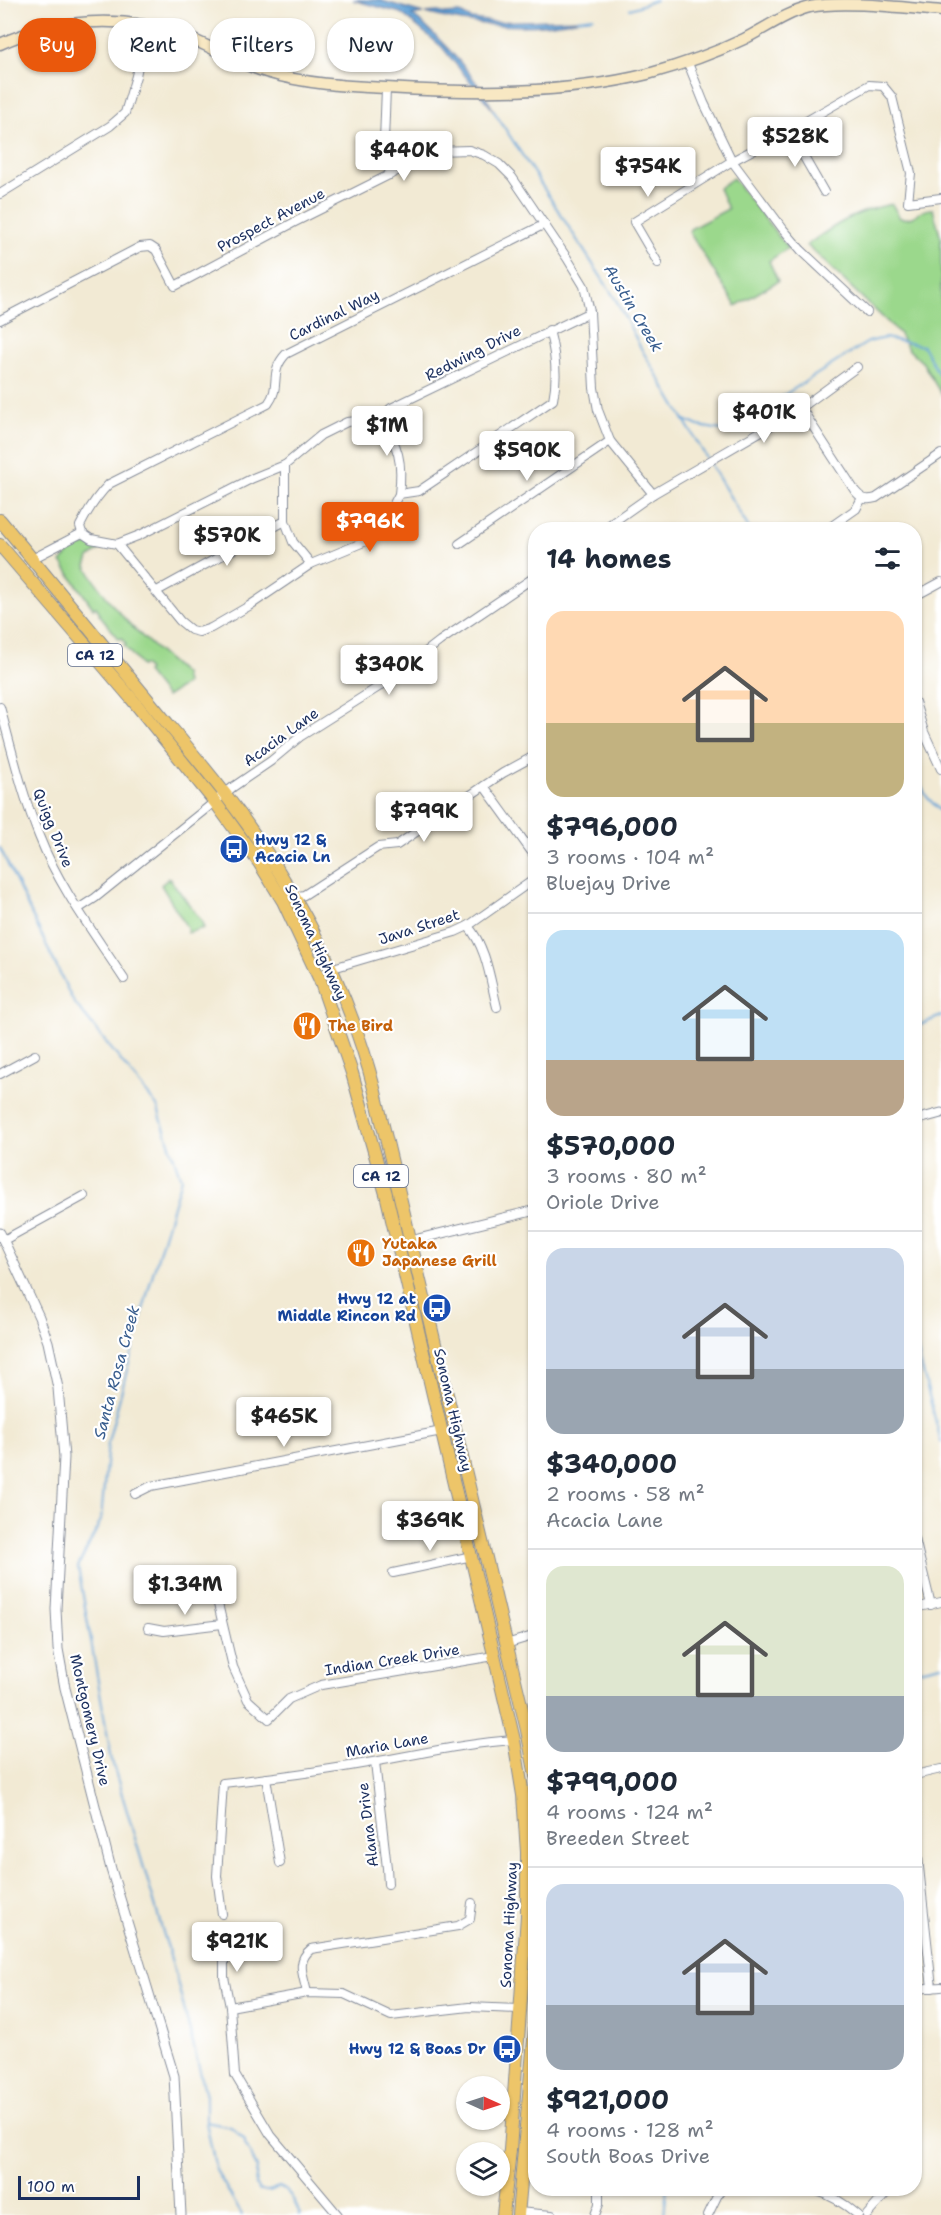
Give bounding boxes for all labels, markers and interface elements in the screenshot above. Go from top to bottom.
chip: Buy [18,18,96,72]
chip: Rent [108,18,198,72]
chip: Filters [210,18,315,72]
chip: New [327,18,414,72]
pin: $528K [753,117,837,168]
text: $528K [761,123,829,149]
pin: $440K [362,131,446,182]
text: $440K [369,137,439,163]
pin: $754K [606,147,690,198]
text: $754K [615,153,681,179]
street label: Prospect Avenue [214,183,328,257]
water label: Austin Creek [599,261,668,356]
street label: Cardinal Way [286,285,382,345]
street label: Redwing Drive [422,320,524,386]
pin: $401K [722,393,806,444]
text: $401K [732,399,796,425]
pin: $1M [358,406,416,457]
text: $1M [366,412,408,438]
pin: $590K [485,431,569,482]
text: $590K [493,437,561,463]
pin: $796K [328,502,412,553]
text: $796K [336,508,404,534]
pin: $570K [185,516,269,567]
text: $570K [193,522,261,548]
text: 14 homes [546,541,672,576]
icon: filters [871,542,904,575]
road number: CA 12 [68,644,122,666]
pin: $340K [347,645,431,696]
icon: home [671,650,779,758]
text: $340K [354,651,424,677]
street label: Acacia Lane [240,703,322,771]
street label: Quigg Drive [28,785,78,871]
pin: $799K [382,792,466,843]
text: $799K [390,798,458,824]
text: $796,000 [546,809,678,844]
place label: Hwy 12 & Acacia Ln [255,830,331,867]
bus stop icon: Hwy 12 & Acacia Ln [218,833,250,865]
text: 3 rooms · 104 m² [546,844,714,870]
text: Bluejay Drive [546,870,671,896]
street label: Sonoma Highway [280,881,352,1003]
street label: Java Street [376,905,462,949]
icon: home [671,969,779,1077]
restaurant icon: The Bird [291,1010,323,1042]
place label: The Bird [328,1016,393,1036]
text: $570,000 [546,1128,675,1163]
text: 3 rooms · 80 m² [546,1163,707,1189]
road number: CA 12 [354,1165,408,1187]
text: Oriole Drive [546,1189,660,1215]
place label: Yutaka Japanese Grill [382,1234,497,1271]
restaurant icon: Yutaka Japanese Grill [345,1237,377,1269]
icon: home [671,1287,779,1395]
place label: Hwy 12 at Middle Rincon Rd [277,1289,416,1326]
bus stop icon: Hwy 12 at Middle Rincon Rd [421,1292,453,1324]
water label: Santa Rosa Creek [89,1303,144,1441]
street label: Sonoma Highway [429,1346,477,1474]
pin: $465K [242,1397,326,1448]
text: $465K [250,1403,318,1429]
text: $340,000 [546,1446,677,1481]
text: 2 rooms · 58 m² [546,1481,705,1507]
pin: $369K [388,1501,472,1552]
text: $369K [396,1507,464,1533]
text: Acacia Lane [546,1507,663,1533]
pin: $1.34M [136,1565,234,1616]
text: $1.34M [147,1571,223,1597]
icon: home [671,1605,779,1713]
street label: Indian Creek Drive [323,1639,461,1681]
street label: Montgomery Drive [65,1652,115,1788]
street label: Maria Lane [344,1728,430,1762]
text: $799,000 [546,1764,678,1799]
street label: Alana Drive [353,1782,383,1868]
text: 4 rooms · 124 m² [546,1799,713,1825]
text: Breeden Street [546,1825,690,1851]
street label: Sonoma Highway [496,1861,522,1989]
pin: $921K [195,1922,279,1973]
icon: home [671,1923,779,2031]
text: $921K [206,1928,268,1954]
bus stop icon: Hwy 12 & Boas Dr [491,2033,523,2065]
place label: Hwy 12 & Boas Dr [349,2039,486,2059]
north arrow [456,2076,510,2130]
map controls [456,2076,510,2196]
text: $921,000 [546,2082,669,2117]
text: 4 rooms · 128 m² [546,2117,714,2143]
button: layers [456,2142,510,2196]
text: South Boas Drive [546,2143,710,2169]
scale bar [18,2173,140,2200]
text: 100 m [27,2176,75,2197]

